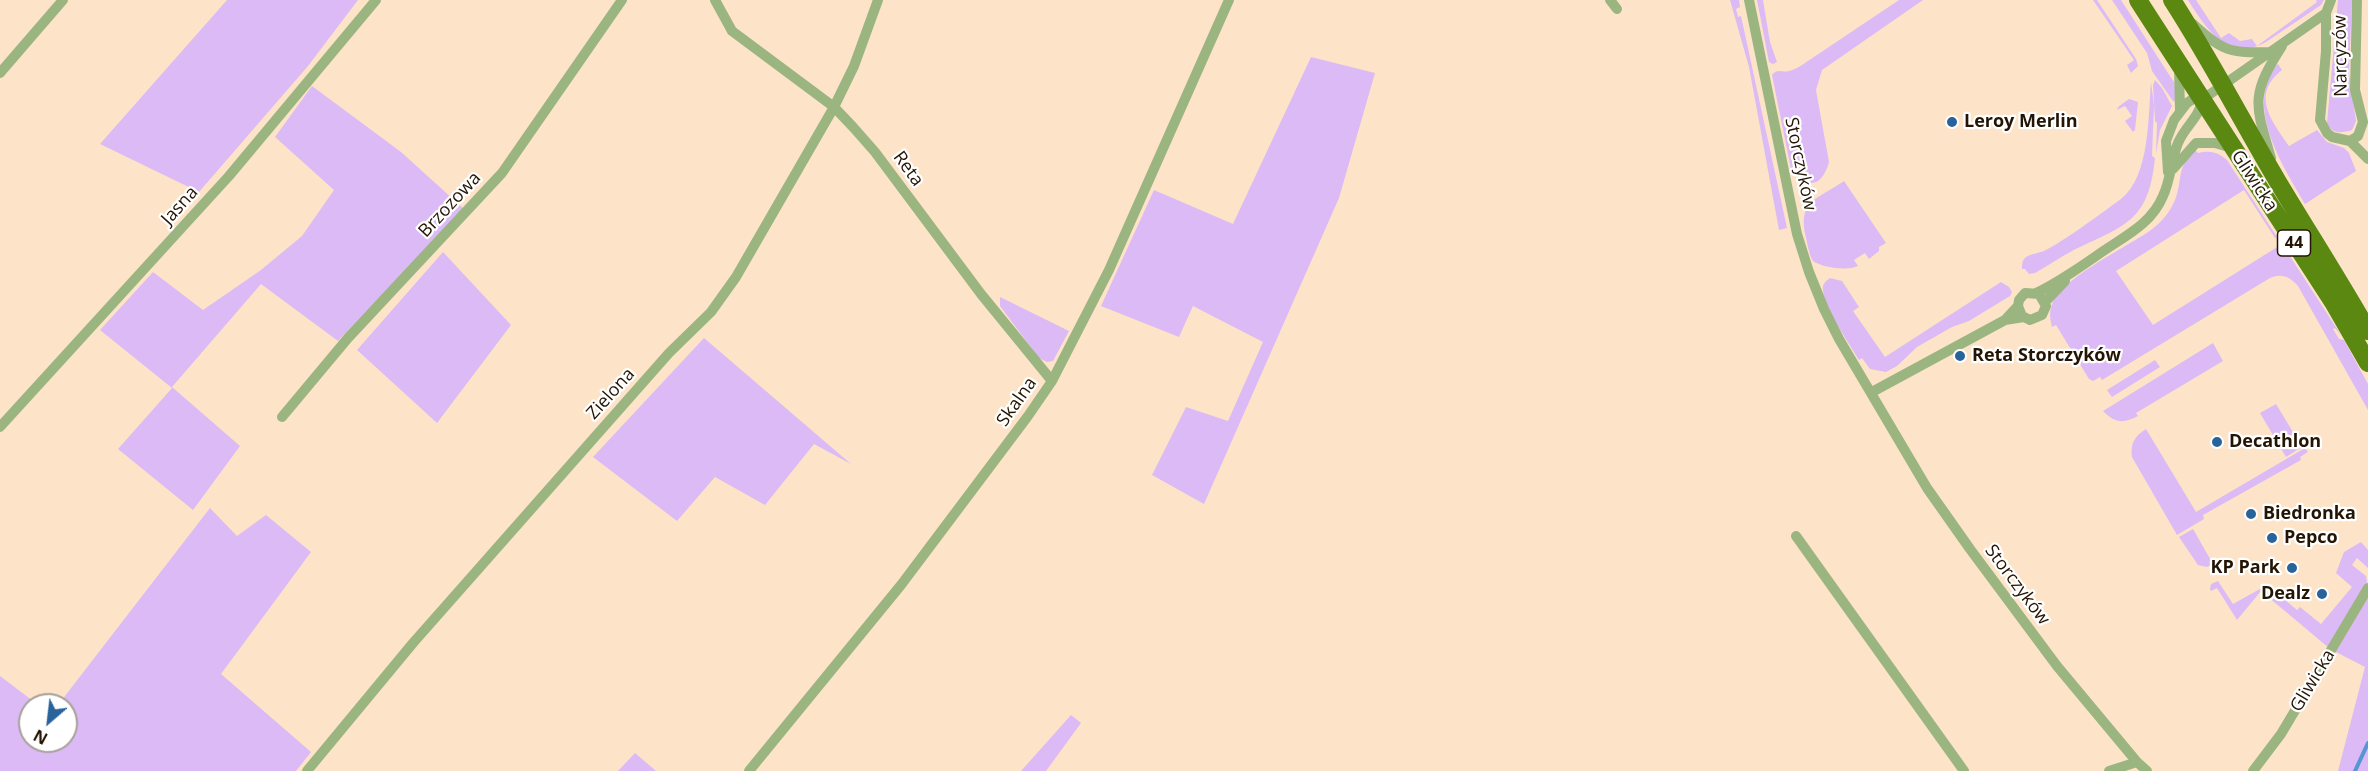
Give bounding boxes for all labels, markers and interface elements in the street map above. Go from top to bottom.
street label: Narcyzów [2329,15,2353,97]
place label: Leroy Merlin [1964,111,2078,133]
street label: Storczyków [1780,115,1820,213]
marker: Leroy Merlin [1945,115,1959,129]
street label: Gliwicka [2226,146,2282,216]
street label: Reta [888,147,928,191]
street label: Brzozowa [414,168,486,242]
street label: Jasna [157,182,203,230]
road number: 44 [2278,230,2310,256]
place label: Reta Storczyków [1972,345,2121,367]
marker: Reta Storczyków [1953,349,1967,363]
street label: Zielona [582,364,640,424]
street label: Skalna [992,373,1042,431]
place label: Decathlon [2229,431,2321,453]
marker: Decathlon [2210,435,2224,449]
place label: Biedronka [2263,503,2356,525]
marker: Biedronka [2244,507,2258,521]
place label: Pepco [2284,527,2338,549]
marker: Pepco [2265,531,2279,545]
street label: Storczyków [1980,541,2054,629]
place label: KP Park [2211,557,2280,579]
marker: KP Park [2285,561,2299,575]
place label: Dealz [2261,583,2310,605]
marker: Dealz [2315,587,2329,601]
street label: Gliwicka [2286,646,2340,716]
north arrow [18,693,78,753]
text: N [30,724,51,750]

